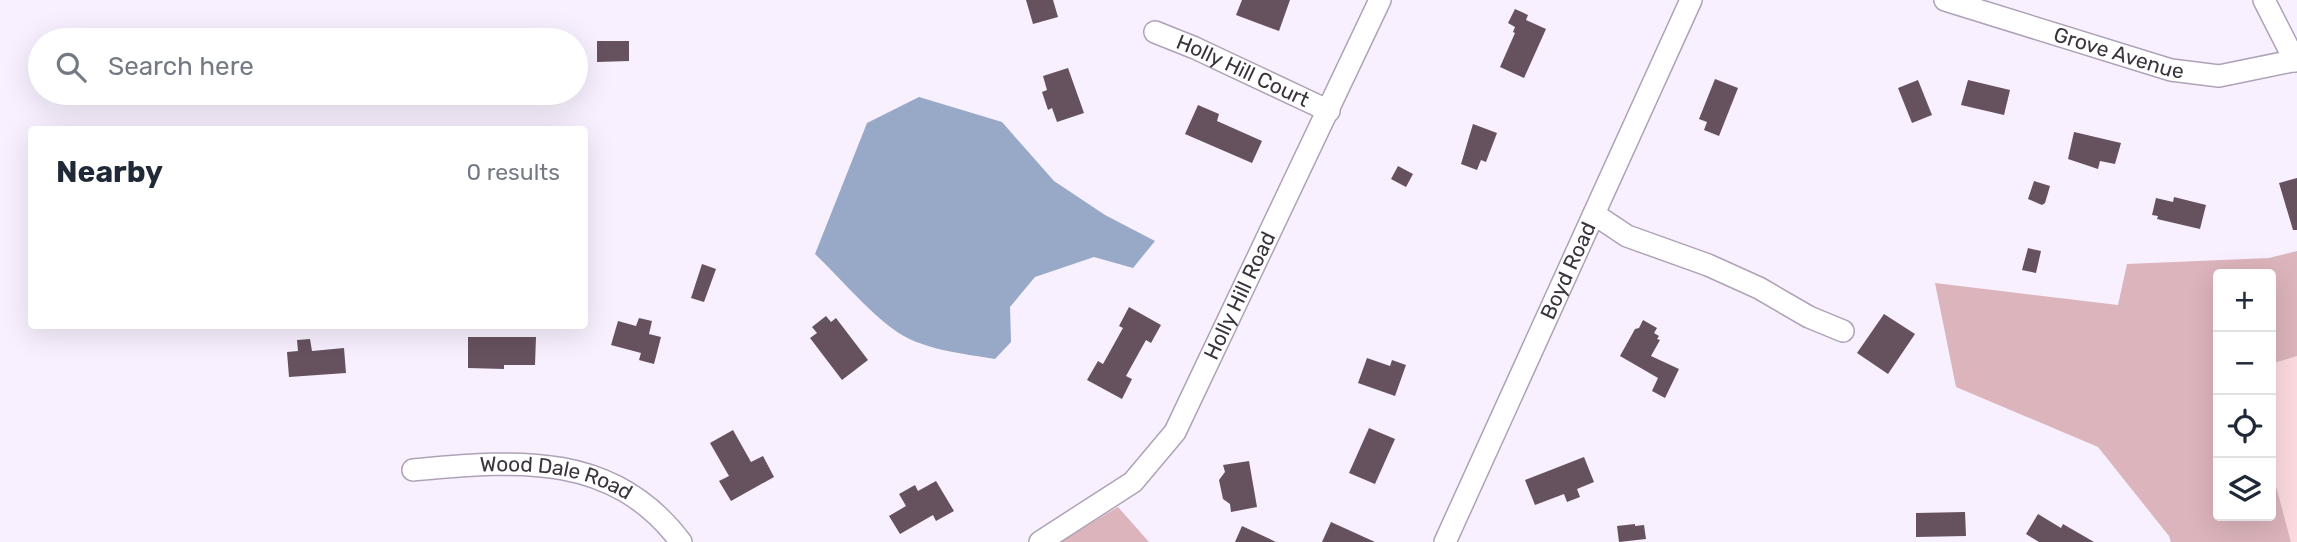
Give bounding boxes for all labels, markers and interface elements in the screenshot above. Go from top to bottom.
street label: Grove Avenue [2051,21,2185,84]
search box [28,28,588,105]
street label: Holly Hill Court [1173,29,1314,112]
icon: search [52,48,90,86]
text: Search here [108,51,254,82]
text: Nearby [56,154,163,190]
text: 0 results [466,158,560,186]
street label: Boyd Road [1535,218,1601,323]
street label: Holly Hill Road [1198,227,1280,363]
map controls [2213,269,2276,521]
button: + [2213,269,2276,332]
button: − [2213,332,2276,395]
button: locate [2213,395,2276,458]
street label: Wood Dale Road [479,451,637,505]
button: layers [2213,458,2276,521]

